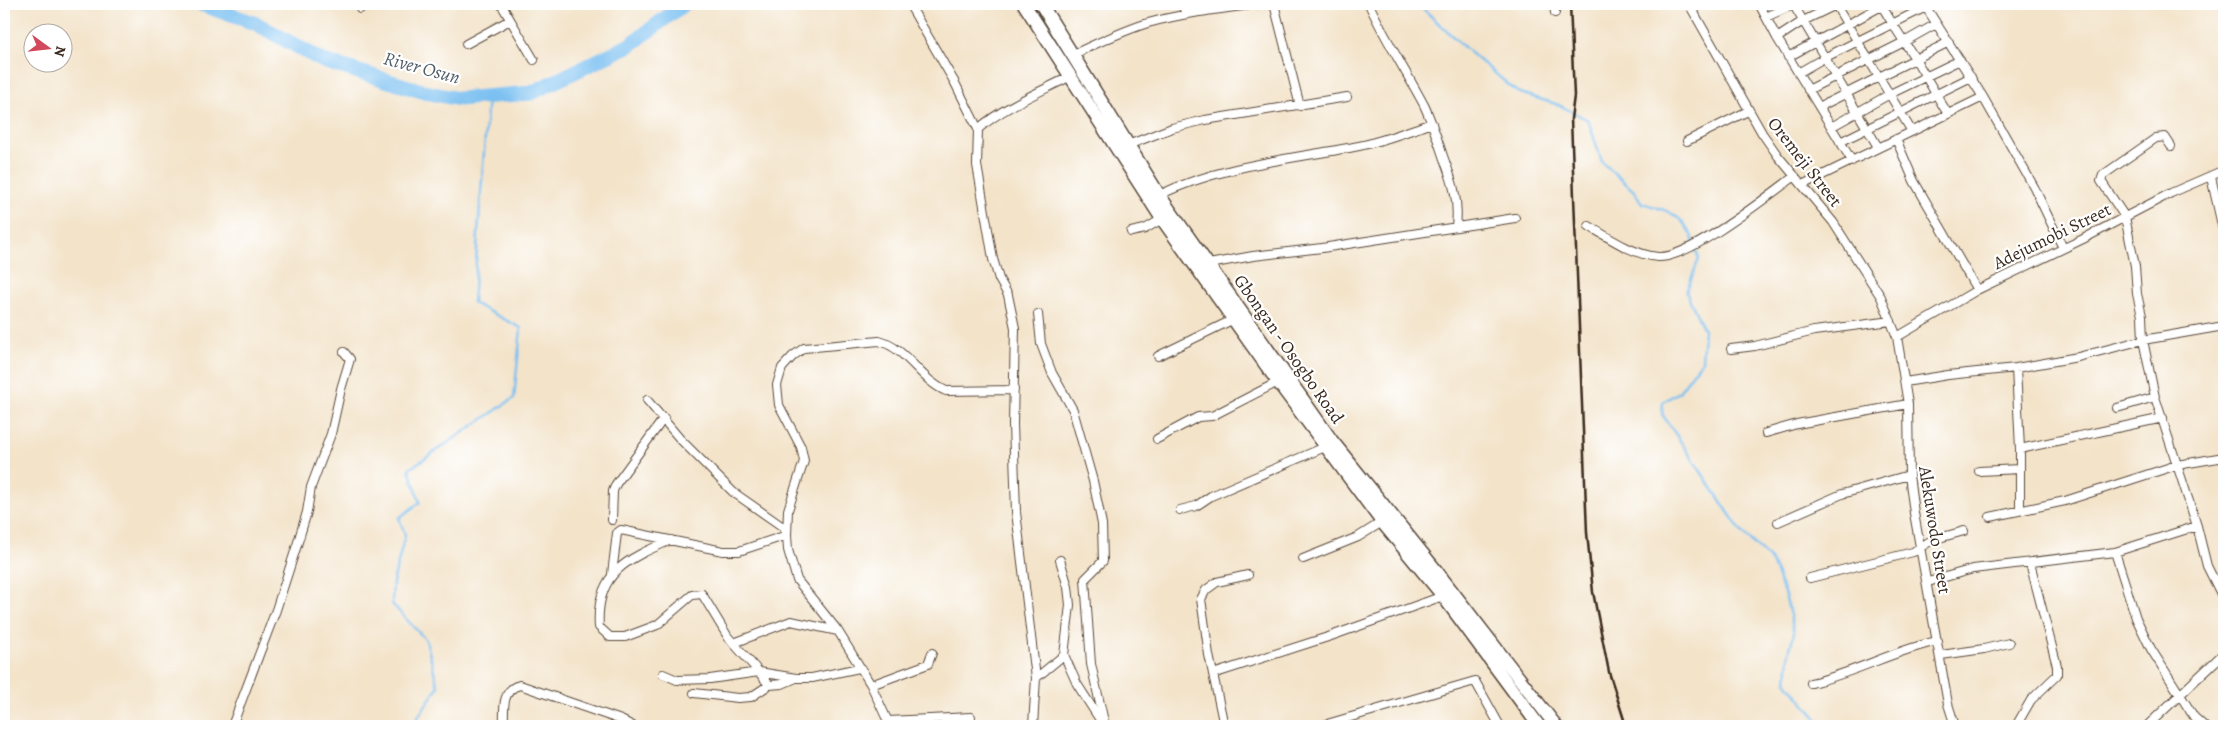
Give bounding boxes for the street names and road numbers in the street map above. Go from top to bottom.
street label: Oremeji Street [1762,112,1848,212]
street label: Adejumobi Street [1988,197,2115,275]
street label: Gbongan - Osogbo Road [1228,270,1350,429]
street label: Alekuwodo Street [1913,463,1957,596]

